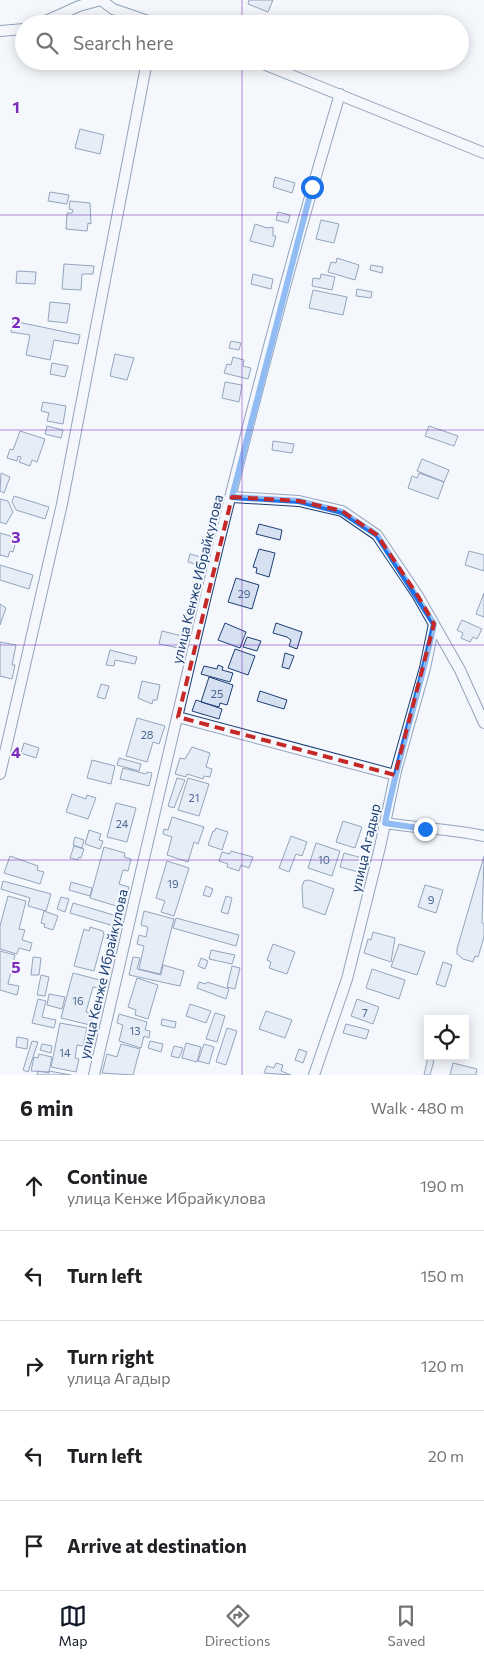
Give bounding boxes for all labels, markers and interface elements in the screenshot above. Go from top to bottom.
search box [15,15,469,70]
icon: search [33,29,61,57]
text: Search here [73,31,173,54]
text: 1 [12,97,20,116]
route start [301,176,324,199]
text: 2 [11,312,21,331]
street label: улица Кенже Ибрайкулова [168,493,226,665]
text: 3 [11,527,21,546]
house number: 29 [238,587,251,600]
house number: 25 [211,687,223,700]
house number: 28 [141,728,154,741]
text: 4 [11,742,21,761]
house number: 21 [189,791,199,804]
street label: улица Агадыр [347,802,383,894]
house number: 24 [116,817,129,830]
route end [414,818,437,841]
house number: 10 [318,853,330,866]
house number: 19 [167,877,179,890]
street label: улица Кенже Ибрайкулова [75,887,131,1061]
house number: 9 [428,893,435,906]
text: 5 [11,957,21,976]
house number: 16 [72,994,84,1007]
house number: 7 [362,1006,368,1019]
map controls [424,1015,469,1060]
button: locate [424,1015,469,1060]
house number: 13 [130,1024,140,1037]
house number: 14 [59,1046,71,1059]
text: 6 min [20,1095,73,1120]
text: Walk · 480 m [371,1098,464,1117]
text: Continue [67,1165,147,1188]
icon: ahead [20,1172,48,1200]
text: 190 m [420,1176,464,1195]
text: улица Кенже Ибрайкулова [67,1188,266,1207]
icon: left [20,1262,48,1290]
text: Turn left [67,1264,142,1287]
text: 150 m [421,1266,464,1285]
text: Turn right [67,1345,154,1368]
icon: right [20,1352,48,1380]
text: 120 m [421,1356,464,1375]
text: улица Агадыр [67,1368,171,1387]
icon: left [20,1442,48,1470]
text: Turn left [67,1444,142,1467]
text: 20 m [428,1446,464,1465]
icon: arrive [20,1532,48,1560]
text: Arrive at destination [67,1534,247,1557]
tab: Map [59,1602,87,1649]
tab: Directions [205,1602,270,1649]
tab: Saved [388,1602,425,1649]

